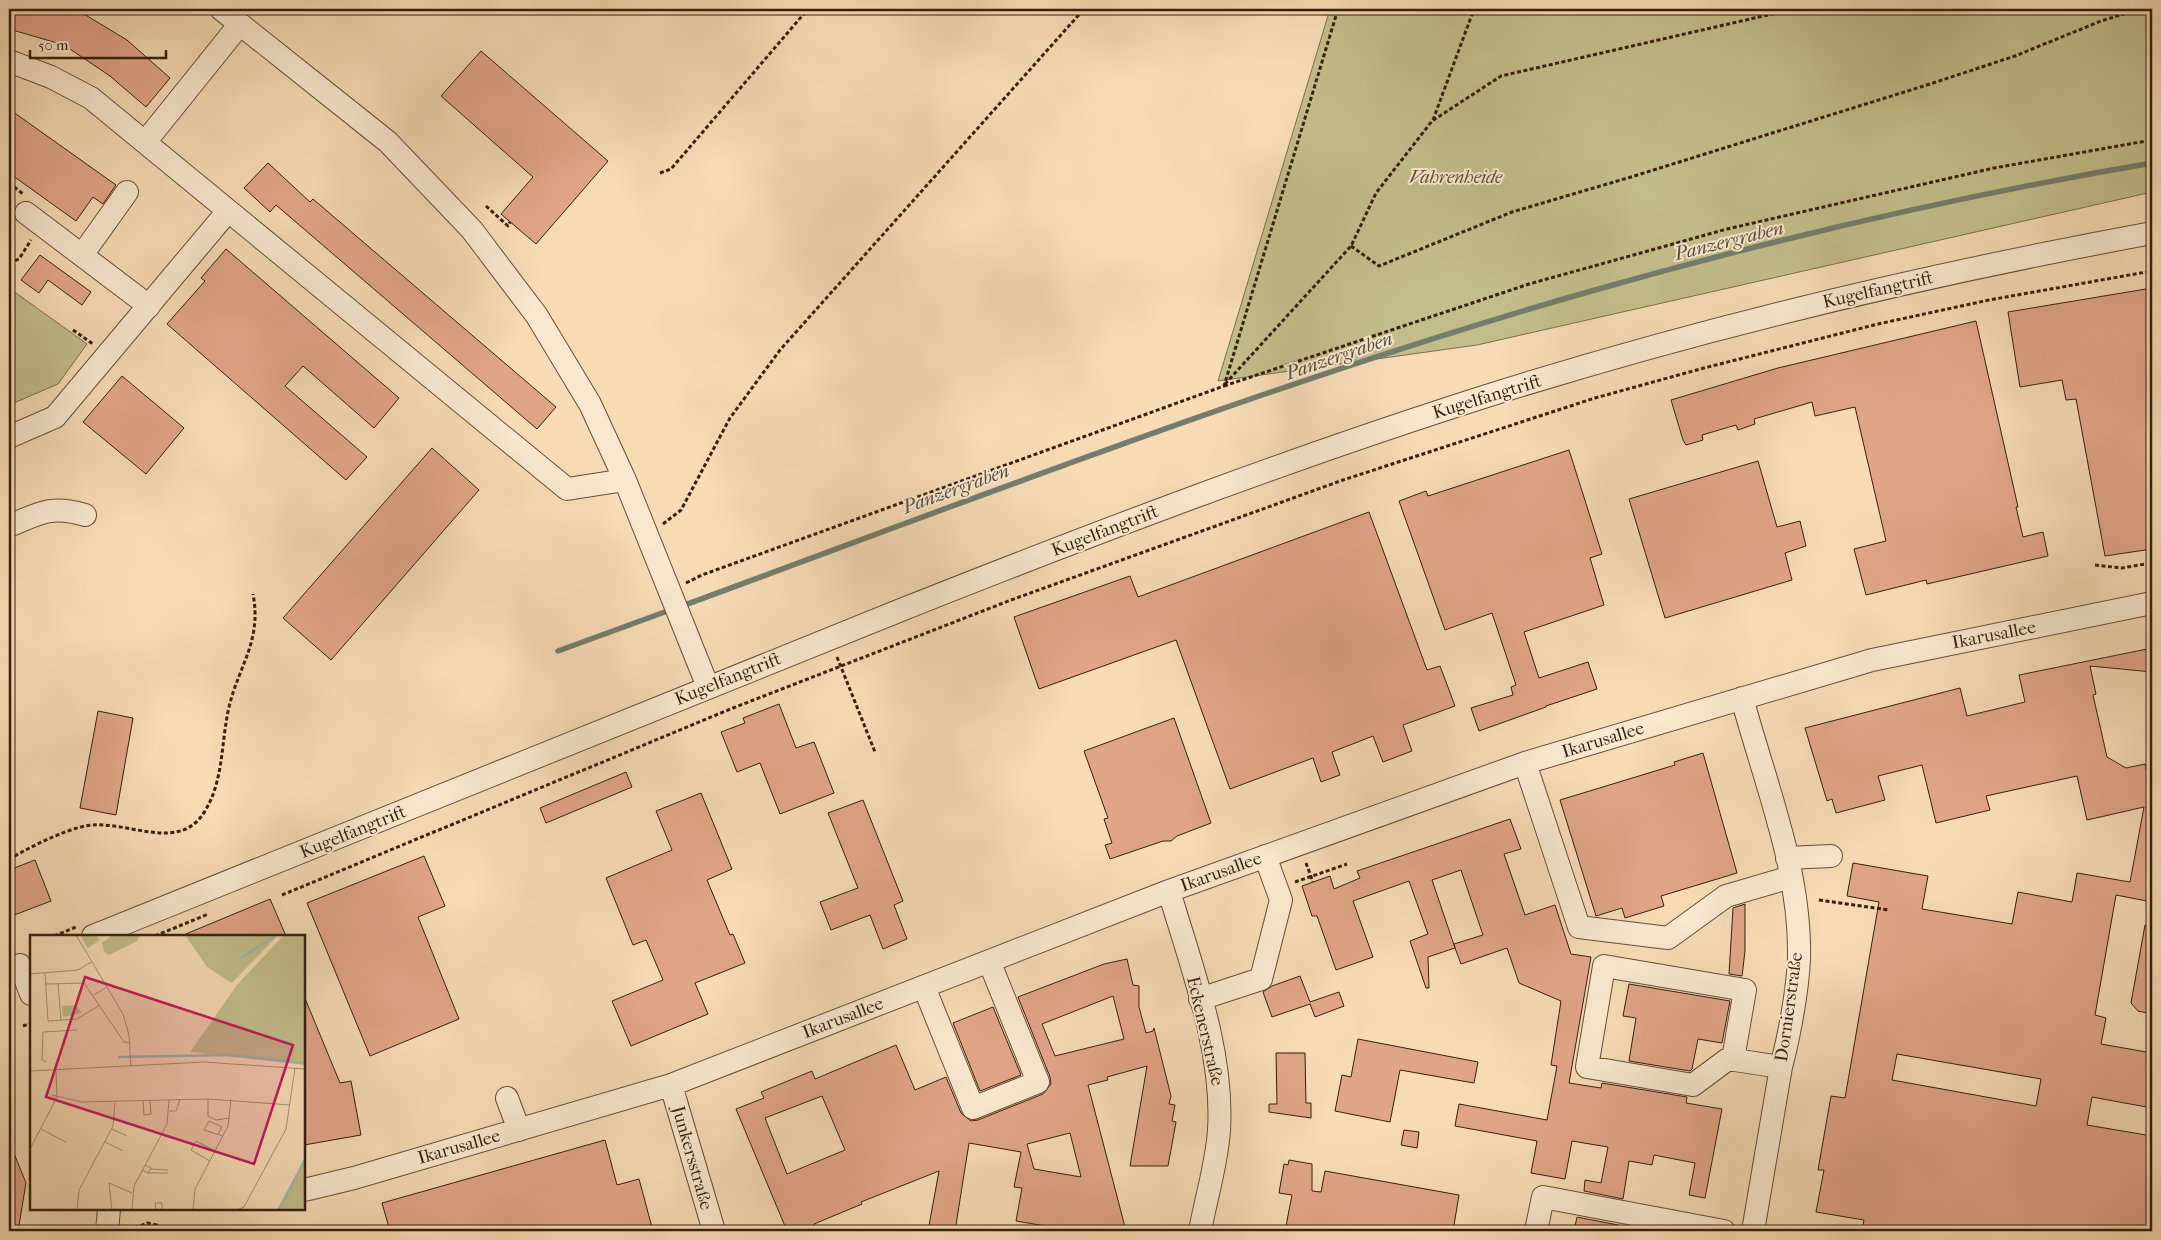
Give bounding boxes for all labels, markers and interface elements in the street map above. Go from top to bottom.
scale bar [30,28,166,60]
text: 50 m [38,36,69,54]
park label: Vahrenheide [1410,167,1503,188]
water label: Panzergraben [1671,217,1786,265]
street label: Kugelfangtrift [1821,267,1936,313]
water label: Panzergraben [1282,327,1395,385]
street label: Kugelfangtrift [1430,370,1544,424]
water label: Panzergraben [899,460,1012,519]
street label: Kugelfangtrift [1049,501,1162,561]
street label: Ikarusallee [1950,617,2038,653]
street label: Kugelfangtrift [672,648,785,710]
street label: Ikarusallee [1559,717,1647,762]
street label: Kugelfangtrift [297,801,410,863]
street label: Ikarusallee [1177,848,1265,896]
inset map [30,935,305,1210]
street label: Dornierstraße [1771,951,1807,1063]
street label: Eckenerstraße [1182,974,1228,1088]
street label: Ikarusallee [800,993,887,1043]
street label: Junkersstraße [667,1102,717,1212]
street label: Ikarusallee [415,1125,503,1169]

